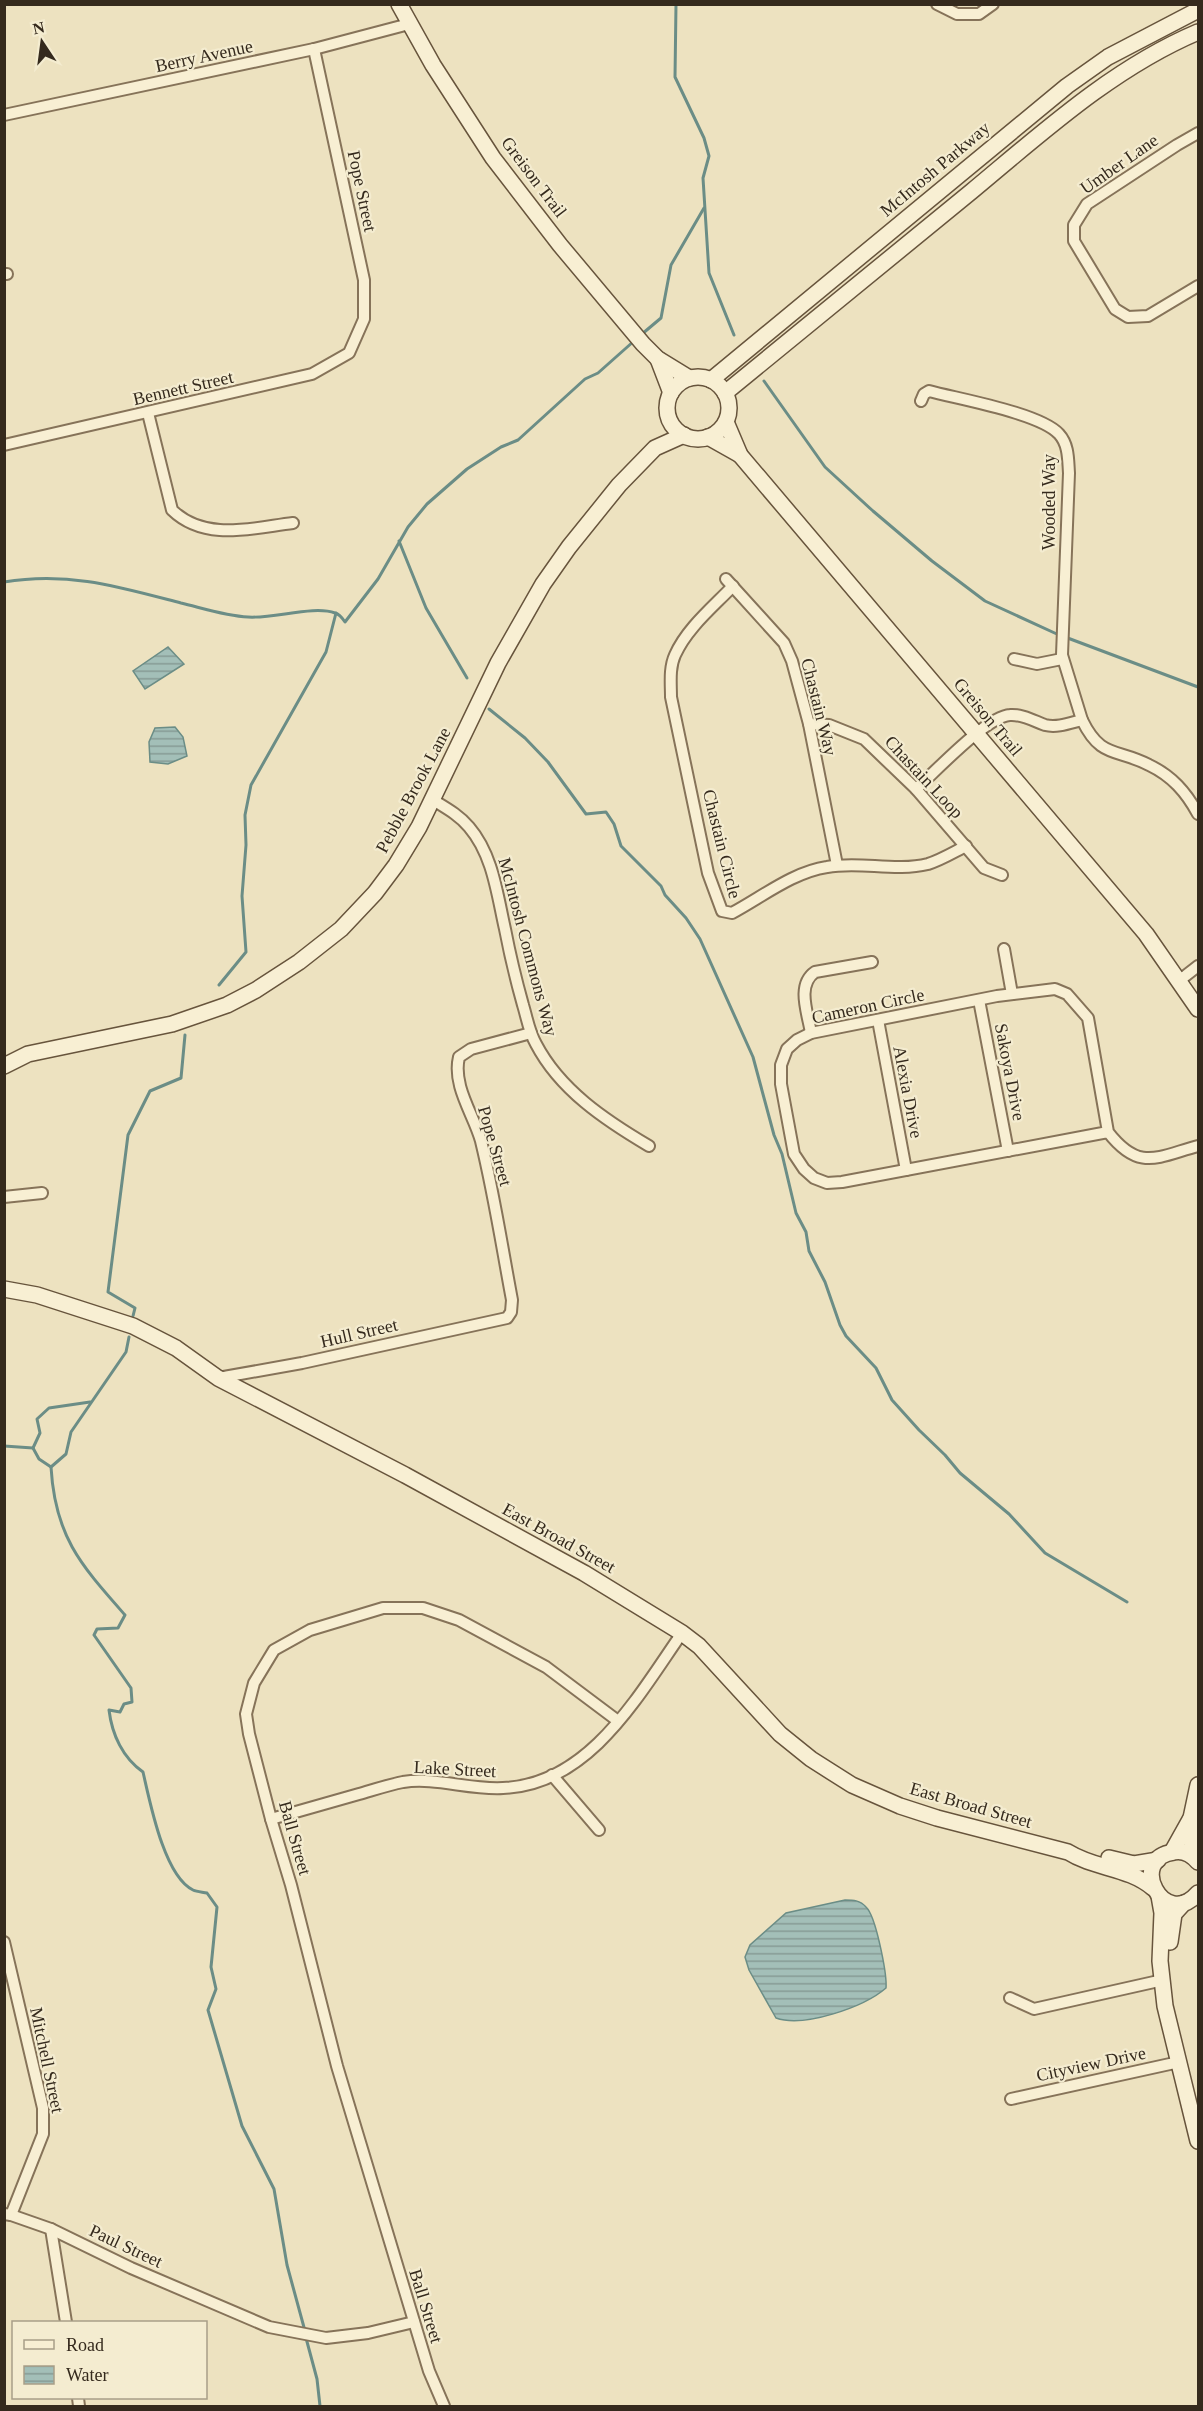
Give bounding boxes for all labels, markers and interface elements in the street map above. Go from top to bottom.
north arrow [12,12,72,72]
text: N [31,18,47,37]
street label: Berry Avenue [153,36,255,76]
street label: McIntosh Parkway [876,117,994,221]
street label: Umber Lane [1076,130,1162,198]
street label: Greison Trail [497,133,571,221]
street label: Pope Street [344,149,380,233]
street label: Bennett Street [131,367,235,409]
street label: Wooded Way [1039,454,1059,550]
street label: Chastain Way [797,656,841,758]
street label: Greison Trail [950,674,1026,760]
street label: Pebble Brook Lane [372,724,454,856]
street label: Chastain Loop [881,732,967,822]
street label: Chastain Circle [699,787,745,901]
street label: McIntosh Commons Way [495,855,561,1039]
street label: Cameron Circle [810,984,926,1028]
street label: Sakoya Drive [991,1022,1029,1122]
street label: Alexia Drive [889,1044,927,1140]
street label: Pope Street [474,1104,516,1188]
street label: Hull Street [319,1314,399,1352]
street label: East Broad Street [499,1499,619,1577]
street label: Lake Street [413,1757,497,1781]
street label: East Broad Street [908,1778,1034,1832]
street label: Ball Street [275,1798,315,1878]
street label: Mitchell Street [26,2005,68,2115]
street label: Cityview Drive [1034,2043,1148,2085]
street label: Paul Street [86,2220,166,2272]
street label: Ball Street [405,2267,447,2345]
legend [12,2321,207,2399]
text: Road [66,2335,104,2355]
text: Water [66,2365,109,2385]

